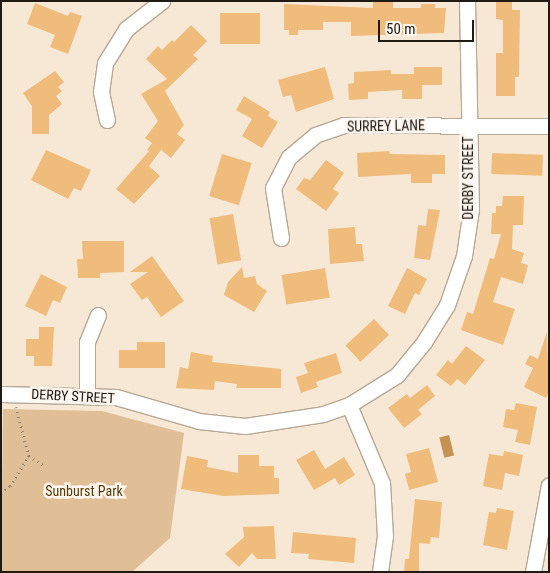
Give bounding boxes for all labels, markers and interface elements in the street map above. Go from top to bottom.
scale bar [380,10,476,42]
text: 50 m [386,20,416,38]
street label: SURREY LANE [347,117,425,135]
street label: DERBY STREET [460,136,476,220]
street label: DERBY STREET [31,385,115,407]
park label: Sunburst Park [45,483,123,499]

